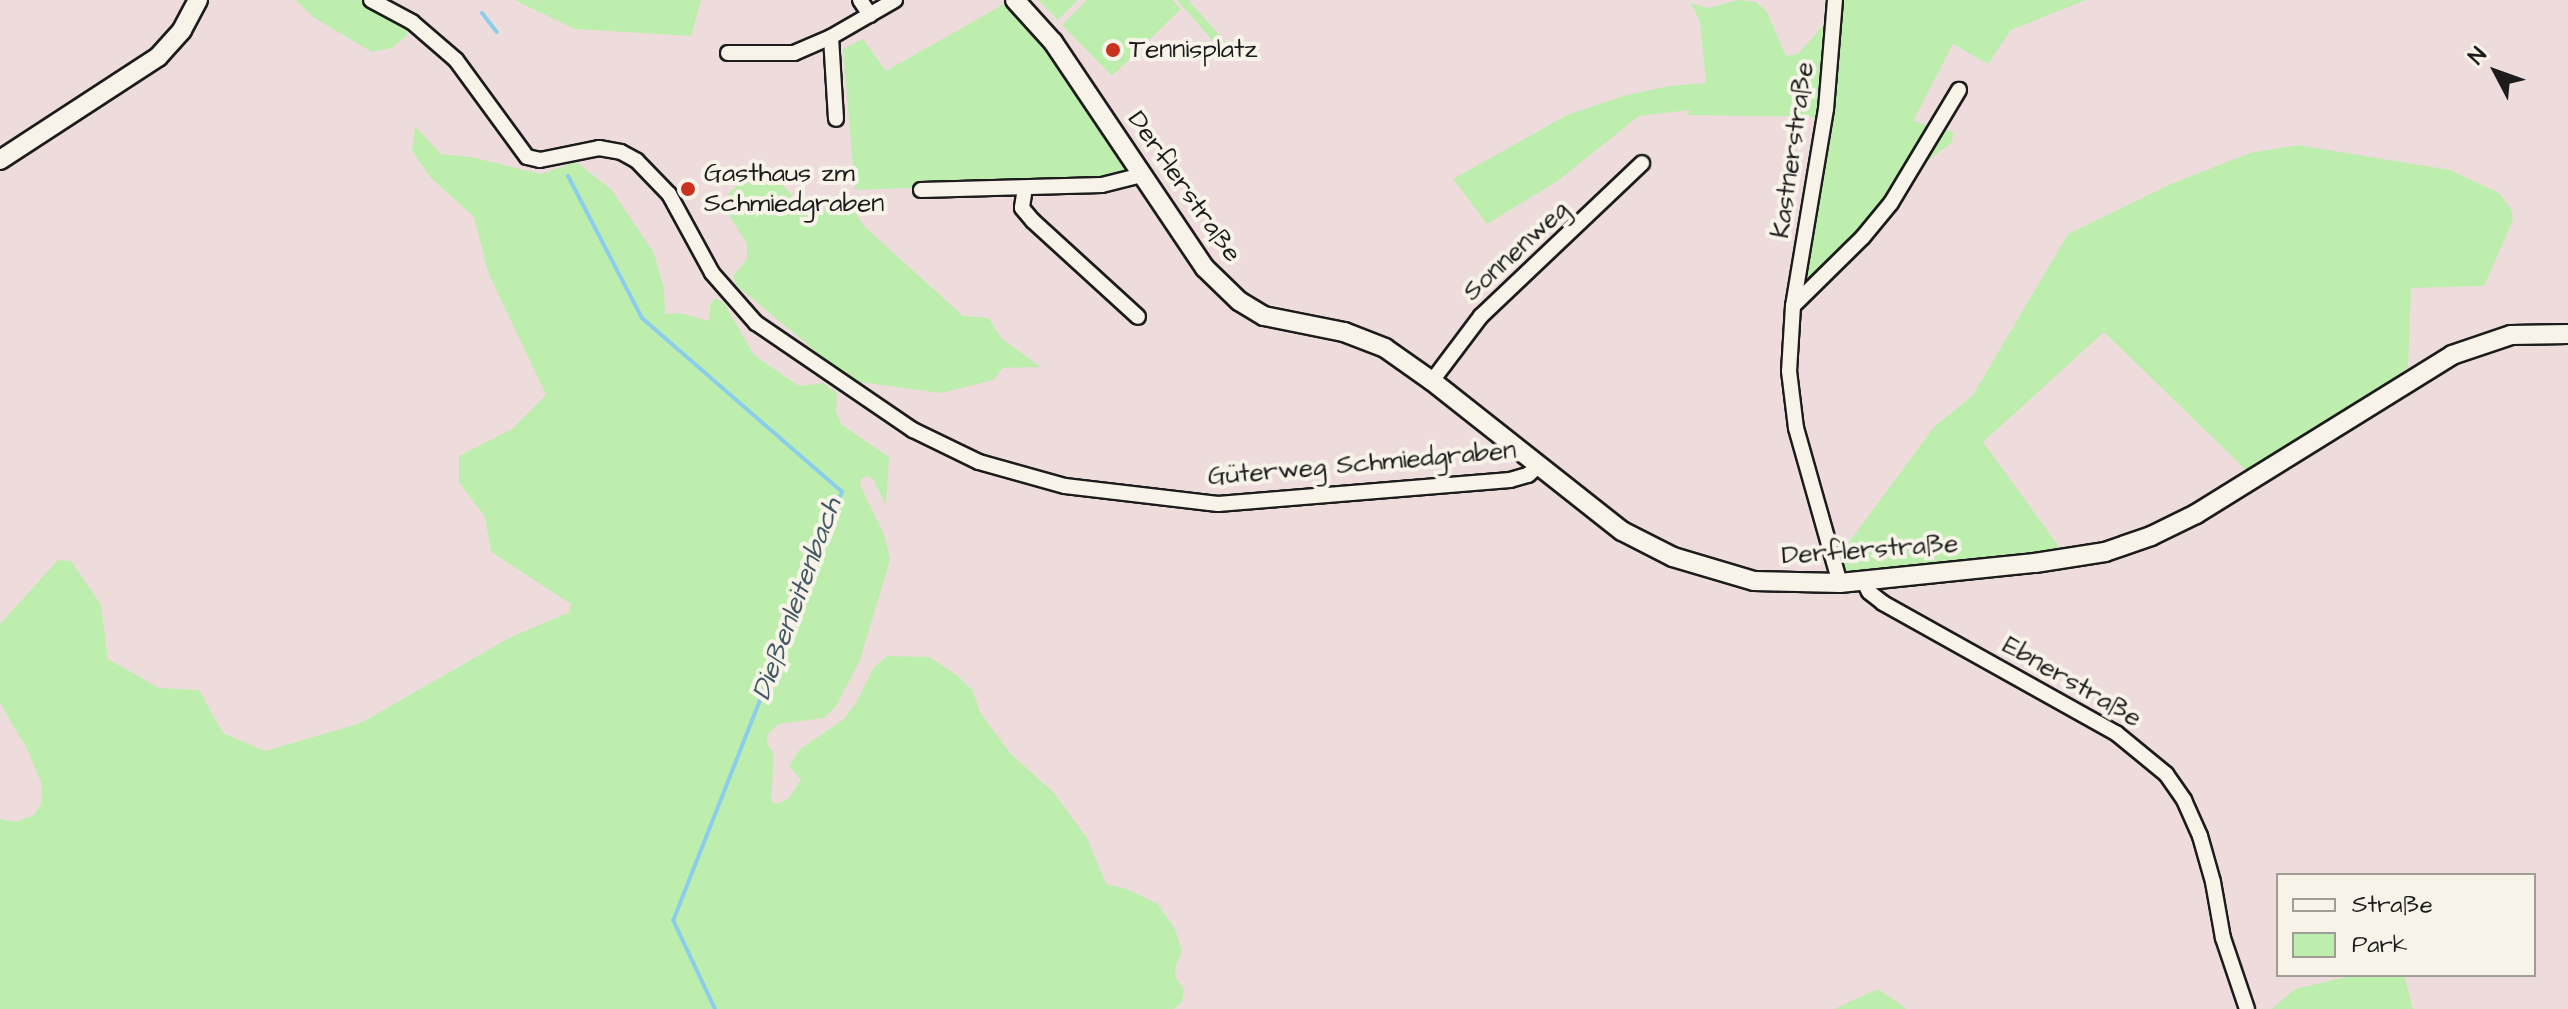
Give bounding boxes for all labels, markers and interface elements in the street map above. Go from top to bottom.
north arrow [2456,32,2536,112]
place label: Tennisplatz [1129,34,1257,66]
marker: Tennisplatz [1104,41,1122,59]
text: N [2461,41,2494,71]
street label: Kastnerstraße [1765,60,1821,240]
street label: Derflerstraße [1120,106,1248,268]
place label: Gasthaus zm Schmiedgraben [704,158,884,220]
marker: Gasthaus zm Schmiedgraben [679,180,697,198]
street label: Sonnenweg [1457,194,1575,308]
street label: Güterweg Schmiedgraben [1207,435,1517,493]
water label: Dießenleitenbach [745,493,849,705]
street label: Derflerstraße [1781,528,1959,572]
street label: Ebnerstraße [1997,630,2147,734]
legend [2276,873,2536,977]
text: Straße [2352,888,2433,922]
text: Park [2352,928,2408,962]

